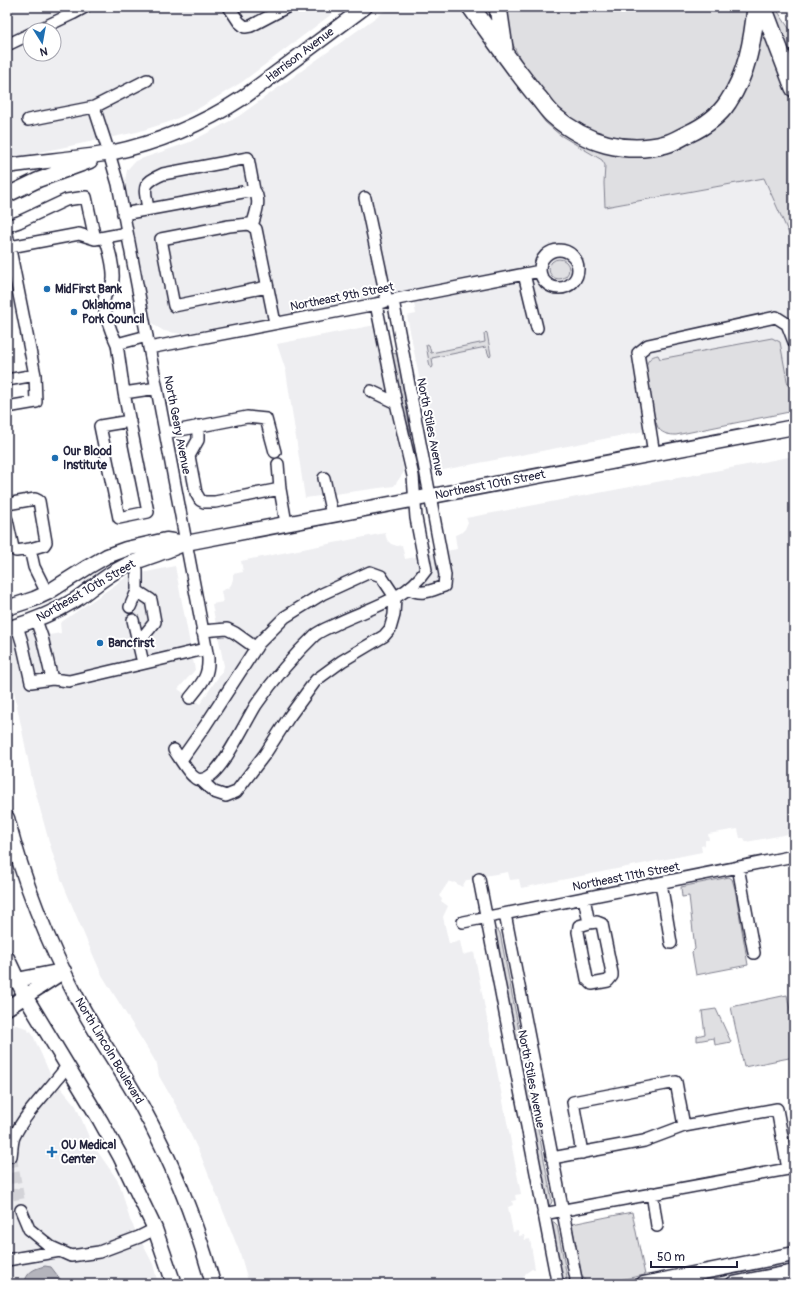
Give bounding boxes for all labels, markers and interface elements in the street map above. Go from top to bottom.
north arrow [22,22,62,62]
street label: Harrison Avenue [263,24,337,86]
text: N [38,44,49,59]
street label: Northeast 9th Street [289,280,395,314]
place label: MidFirst Bank [55,282,123,297]
marker: MidFirst Bank [42,284,52,294]
place label: Oklahoma Pork Council [82,298,145,327]
marker: Oklahoma Pork Council [69,307,79,317]
street label: North Geary Avenue [160,374,194,476]
street label: North Stiles Avenue [413,377,447,477]
place label: Our Blood Institute [63,444,112,473]
marker: Our Blood Institute [50,453,60,463]
street label: Northeast 10th Street [434,467,547,503]
street label: Northeast 10th Street [34,556,138,626]
place label: Bancfirst [108,636,156,651]
marker: Bancfirst [95,638,105,648]
street label: Northeast 11th Street [571,859,681,895]
street label: North Lincoln Boulevard [71,995,147,1107]
street label: North Stiles Avenue [514,1029,548,1129]
place label: OU Medical Center [61,1138,116,1167]
marker: OU Medical Center [46,1146,58,1158]
scale bar [651,1243,737,1269]
text: 50 m [657,1250,685,1265]

